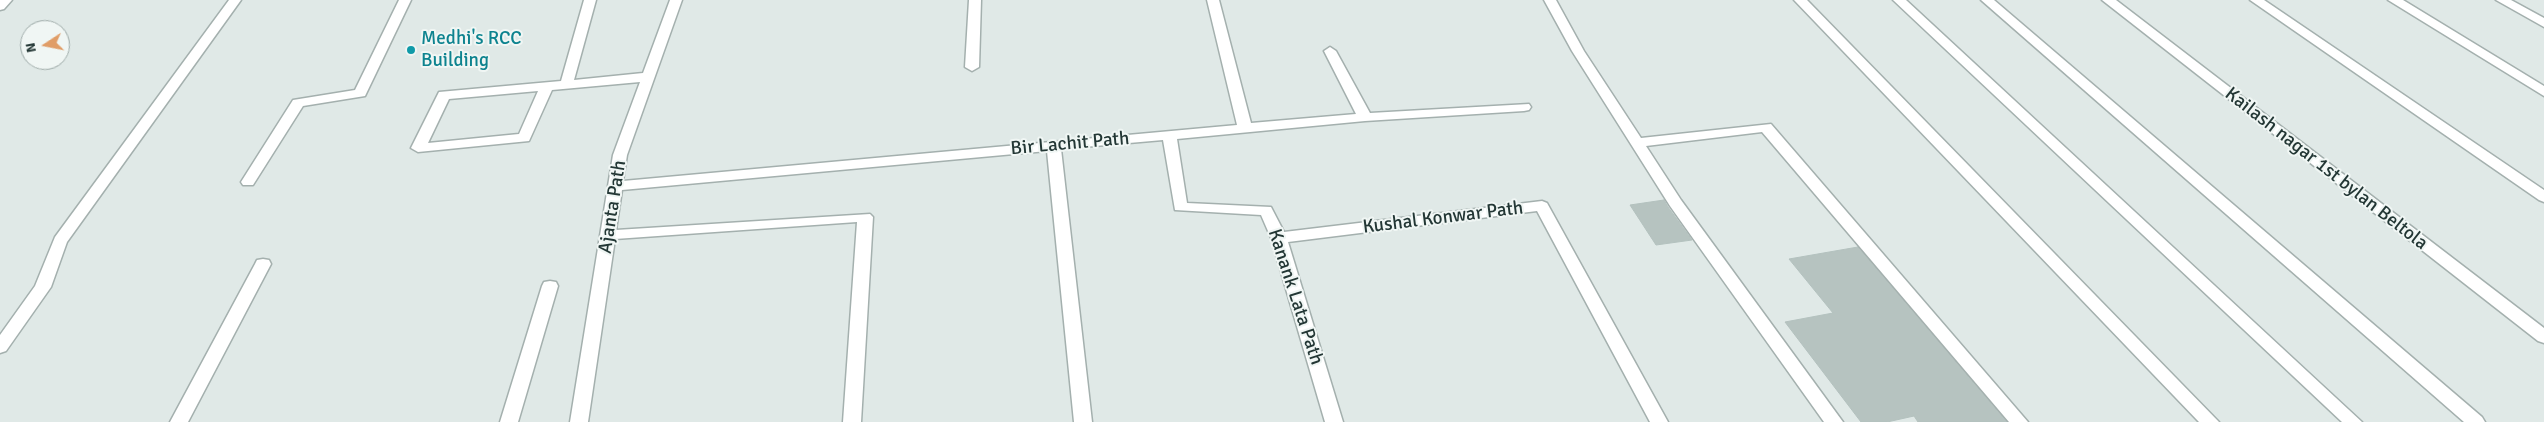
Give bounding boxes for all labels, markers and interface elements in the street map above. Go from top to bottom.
north arrow [20,20,70,70]
place label: Medhi's RCC Building [421,28,522,72]
text: N [21,41,40,54]
marker: Medhi's RCC Building [405,44,417,56]
street label: Kailash nagar 1st bylan Beltola [2220,83,2432,255]
street label: Bir Lachit Path [1010,127,1130,161]
street label: Ajanta Path [594,159,632,255]
street label: Kushal Konwar Path [1361,197,1525,239]
street label: Kanank Lata Path [1262,226,1328,368]

